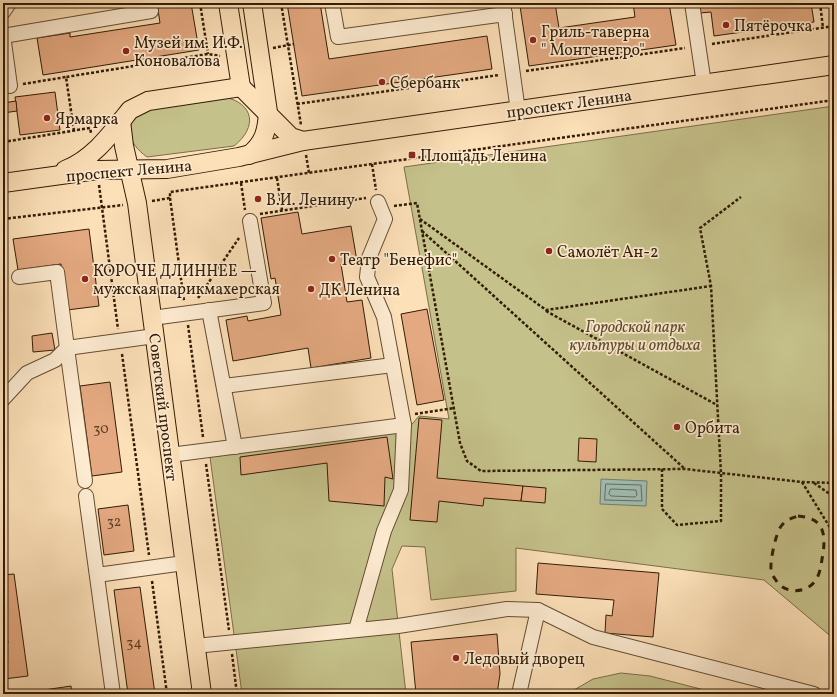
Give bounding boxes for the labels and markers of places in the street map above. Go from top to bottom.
place label: Пятёрочка [734,16,813,38]
marker: Пятёрочка [721,20,731,30]
place label: Гриль-таверна " Монтенегро" [541,22,650,62]
place label: Музей им. И.Ф. Коновалова [134,33,243,73]
marker: Гриль-таверна " Монтенегро" [528,35,538,45]
marker: Музей им. И.Ф. Коновалова [121,46,131,56]
place label: Сбербанк [390,73,461,95]
marker: Сбербанк [377,77,387,87]
place label: Ярмарка [55,109,118,131]
marker: Ярмарка [42,113,52,123]
place label: Площадь Ленина [420,146,547,168]
marker: Площадь Ленина [407,150,417,160]
place label: В.И. Ленину [266,190,355,212]
marker: В.И. Ленину [253,194,263,204]
place label: Самолёт Ан-2 [557,242,659,264]
marker: Самолёт Ан-2 [544,246,554,256]
place label: Театр "Бенефис" [340,250,457,272]
marker: Театр "Бенефис" [327,254,337,264]
place label: КОРОЧЕ ДЛИННЕЕ — мужская парикмахерская [93,261,280,301]
marker: КОРОЧЕ ДЛИННЕЕ — мужская парикмахерская [80,274,90,284]
place label: ДК Ленина [319,280,400,302]
marker: ДК Ленина [306,284,316,294]
place label: Орбита [685,418,740,440]
marker: Орбита [672,422,682,432]
place label: Ледовый дворец [464,649,585,671]
marker: Ледовый дворец [451,653,461,663]

